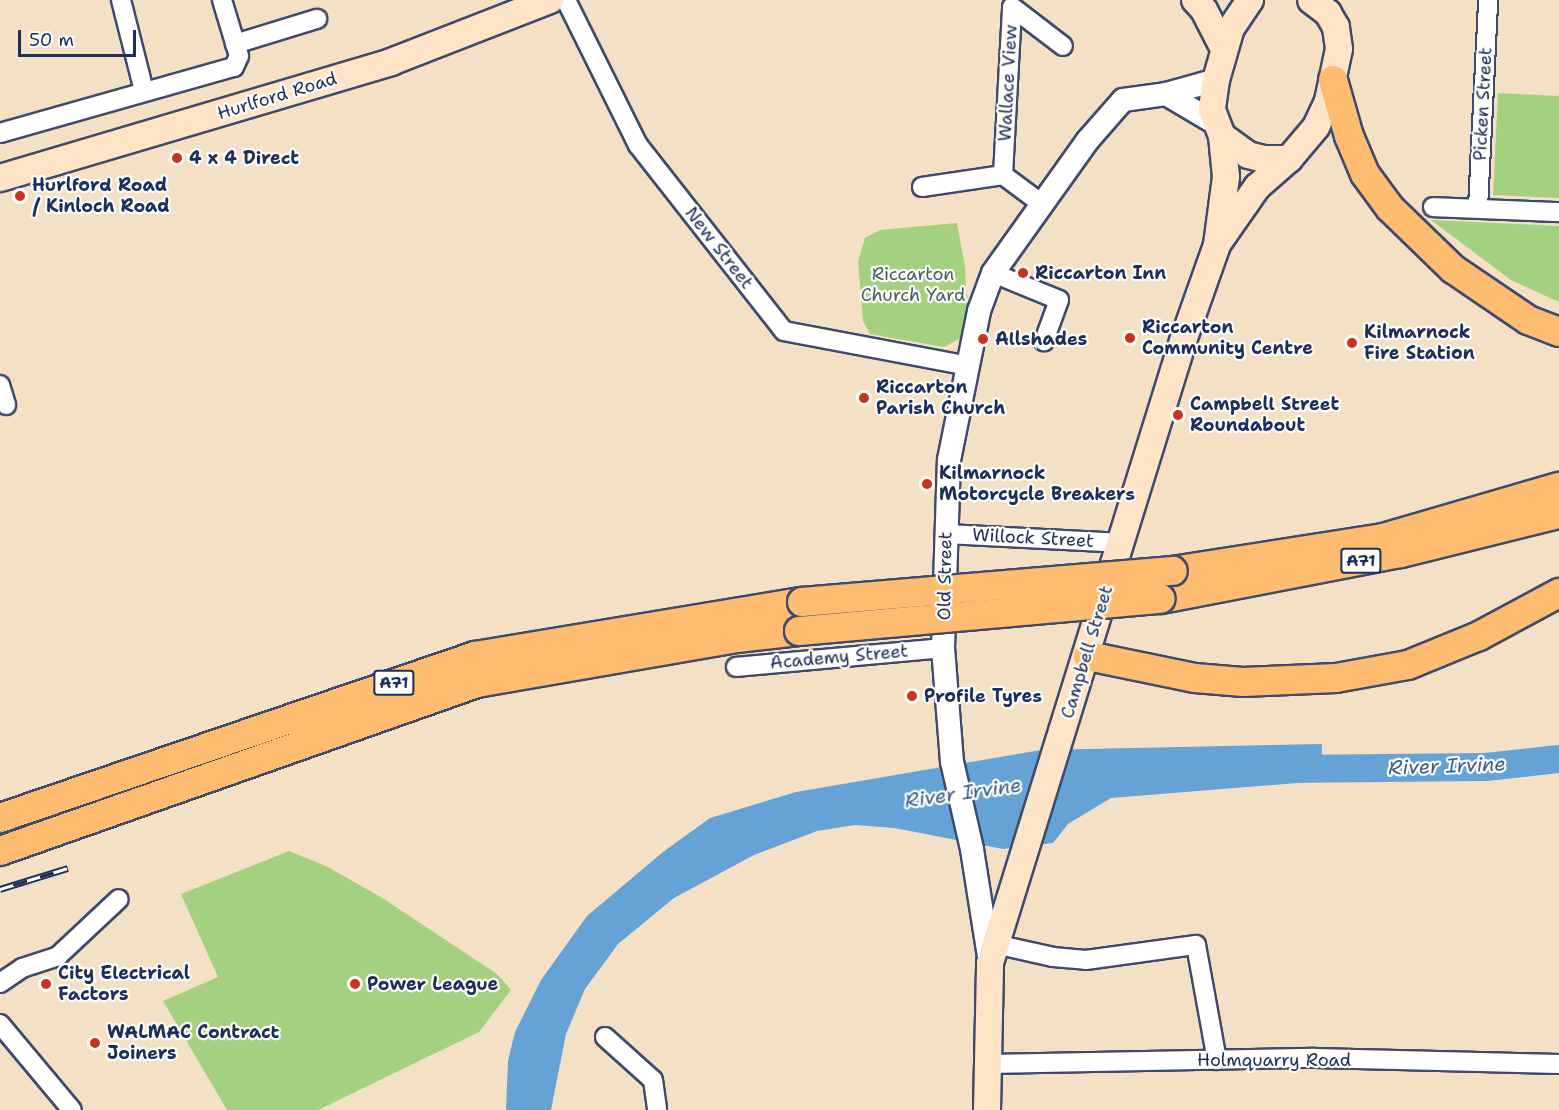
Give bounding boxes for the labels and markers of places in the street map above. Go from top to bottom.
place label: 4 x 4 Direct [189,147,299,169]
marker: 4 x 4 Direct [170,151,184,165]
place label: Hurlford Road / Kinloch Road [32,175,170,218]
marker: Hurlford Road / Kinloch Road [13,189,27,203]
place label: Riccarton Inn [1035,262,1166,284]
marker: Riccarton Inn [1016,266,1030,280]
place label: Riccarton Community Centre [1142,317,1313,360]
place label: Kilmarnock Fire Station [1364,322,1475,364]
place label: Allshades [995,328,1087,350]
marker: Riccarton Community Centre [1123,331,1137,345]
marker: Allshades [976,332,990,346]
marker: Kilmarnock Fire Station [1345,336,1359,350]
place label: Riccarton Parish Church [876,377,1005,420]
marker: Riccarton Parish Church [857,391,871,405]
place label: Campbell Street Roundabout [1190,394,1339,436]
marker: Campbell Street Roundabout [1171,408,1185,422]
place label: Kilmarnock Motorcycle Breakers [939,463,1135,506]
marker: Kilmarnock Motorcycle Breakers [920,477,934,491]
place label: Profile Tyres [924,685,1042,707]
marker: Profile Tyres [905,689,919,703]
place label: City Electrical Factors [58,963,190,1006]
place label: Power League [367,973,498,995]
marker: City Electrical Factors [39,977,53,991]
marker: Power League [348,977,362,991]
place label: WALMAC Contract Joiners [107,1022,279,1064]
marker: WALMAC Contract Joiners [88,1036,102,1050]

